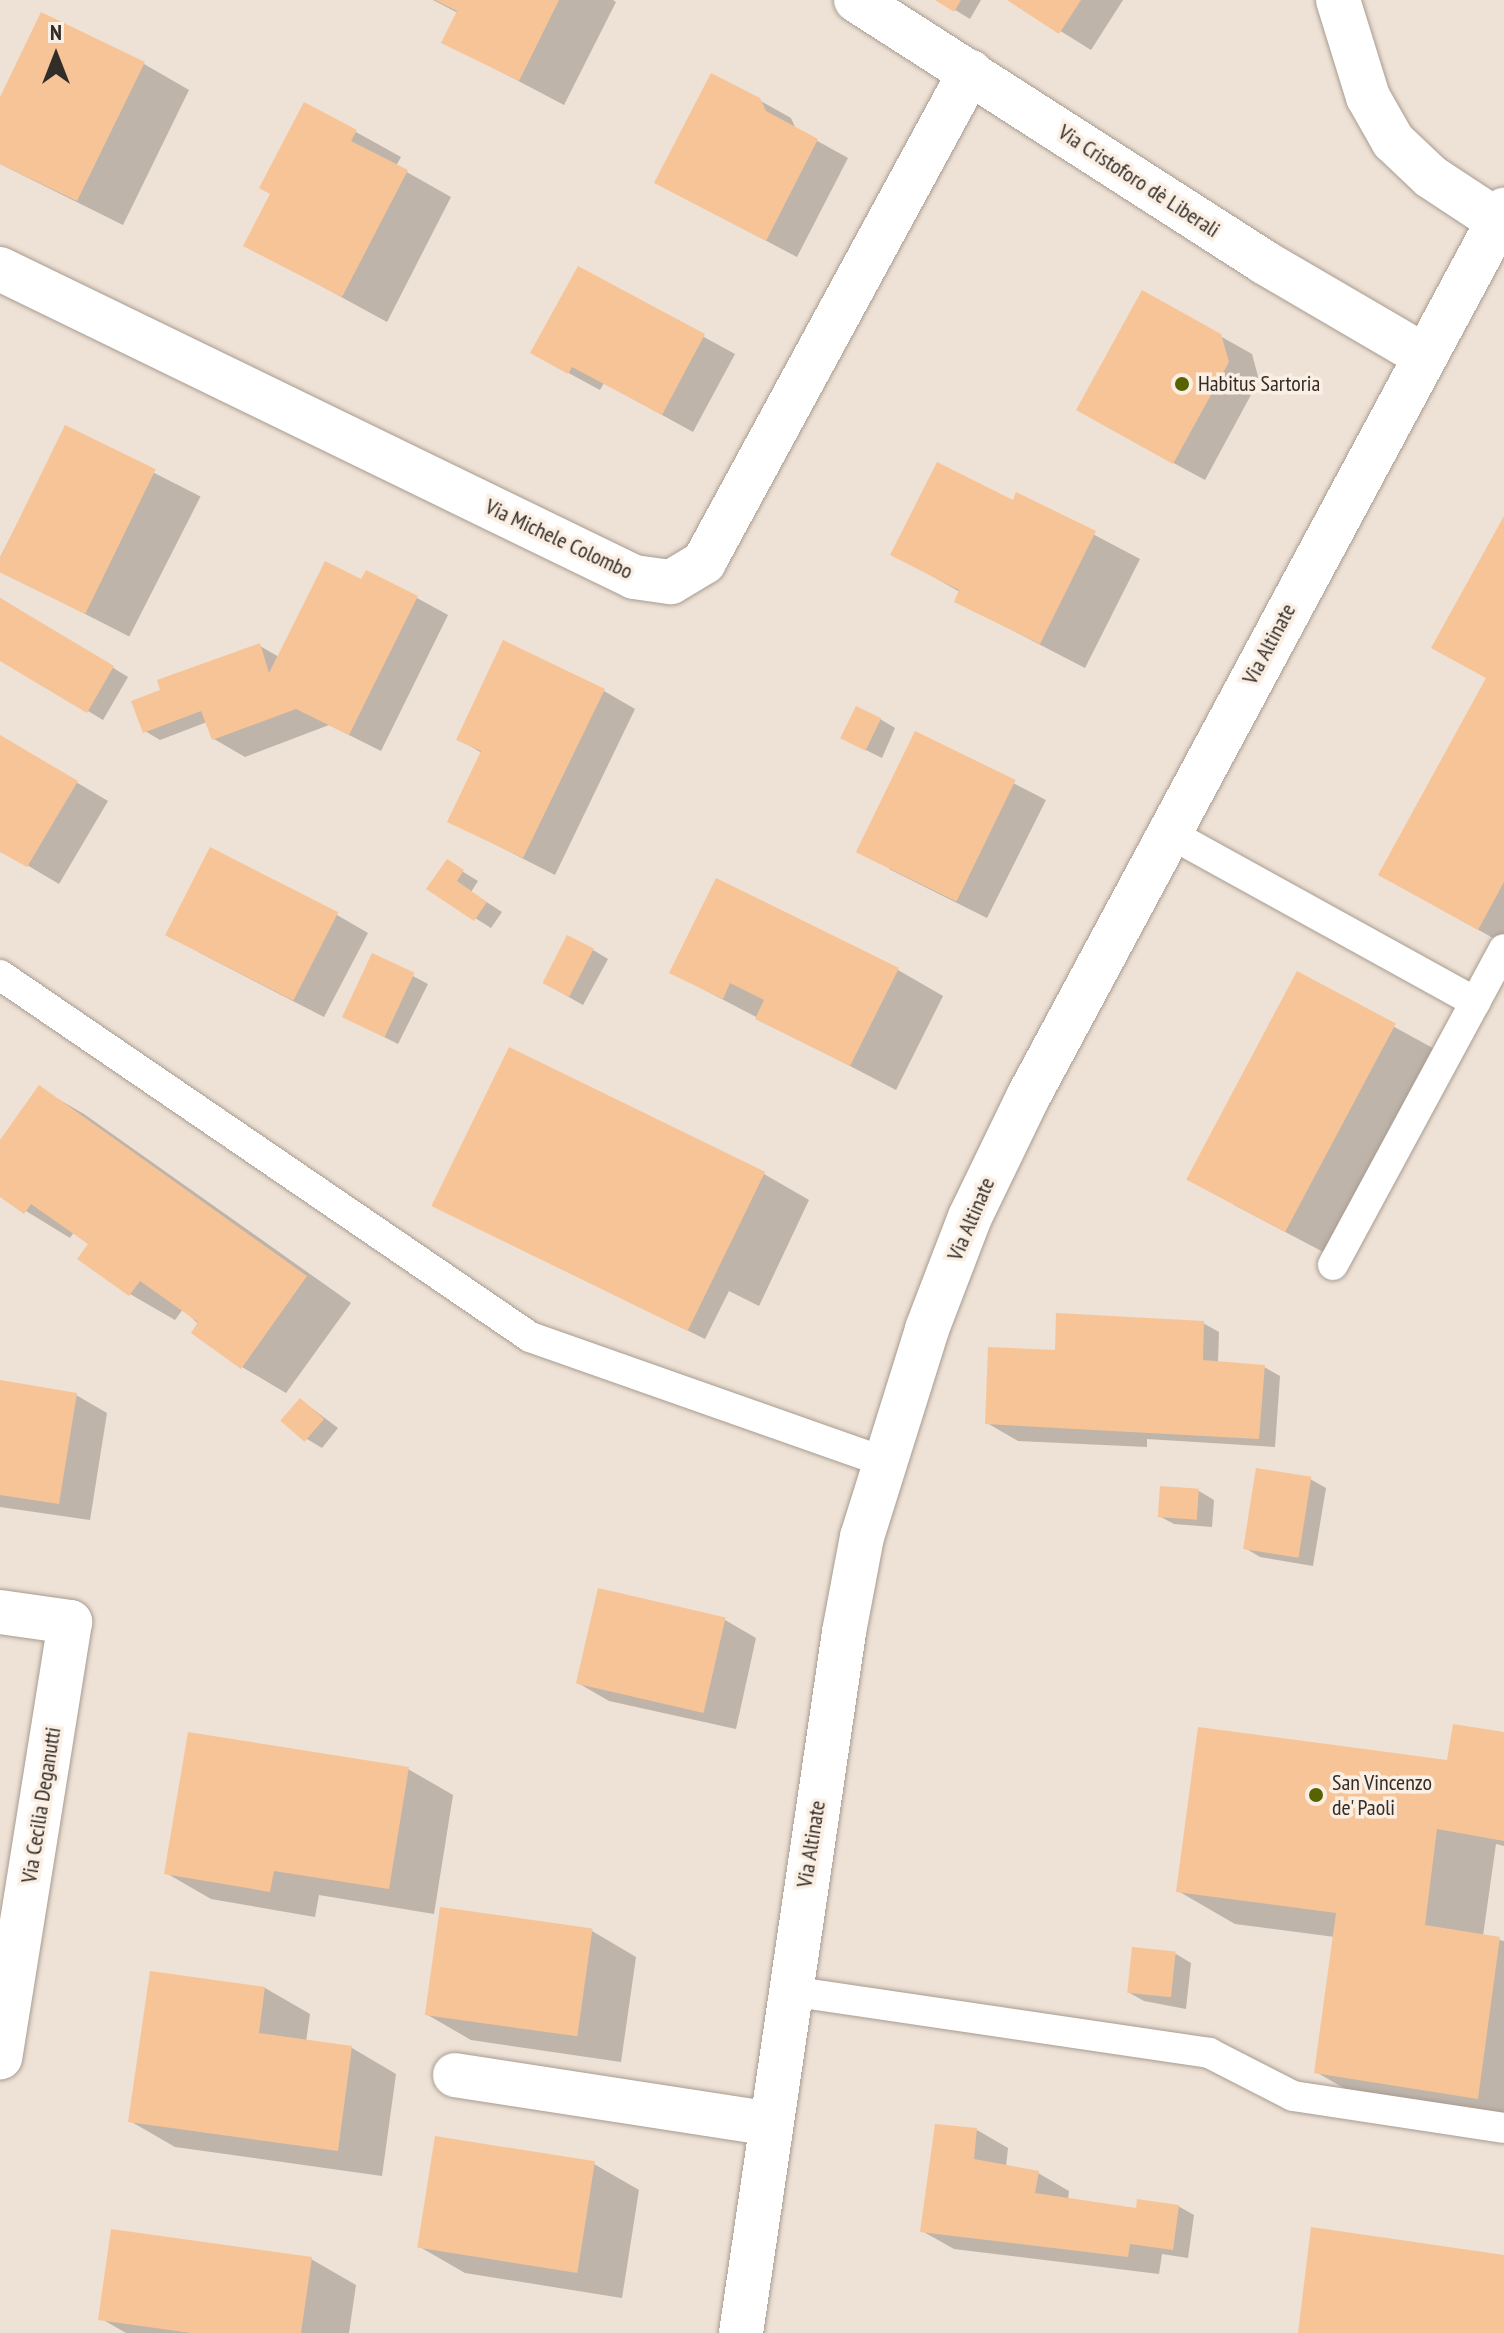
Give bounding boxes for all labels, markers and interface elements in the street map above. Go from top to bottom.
north arrow [16,16,96,96]
text: N [50,18,62,46]
street label: Via Cristoforo dè Liberali [1053,119,1225,243]
place label: Habitus Sartoria [1198,371,1320,397]
marker: Habitus Sartoria [1173,375,1191,393]
street label: Via Michele Colombo [481,493,637,585]
street label: Via Altinate [1237,599,1301,689]
street label: Via Altinate [942,1173,1000,1265]
street label: Via Cecilia Deganutti [16,1725,66,1885]
place label: San Vincenzo de' Paoli [1332,1769,1433,1820]
marker: San Vincenzo de' Paoli [1307,1786,1325,1804]
street label: Via Altinate [791,1798,831,1890]

